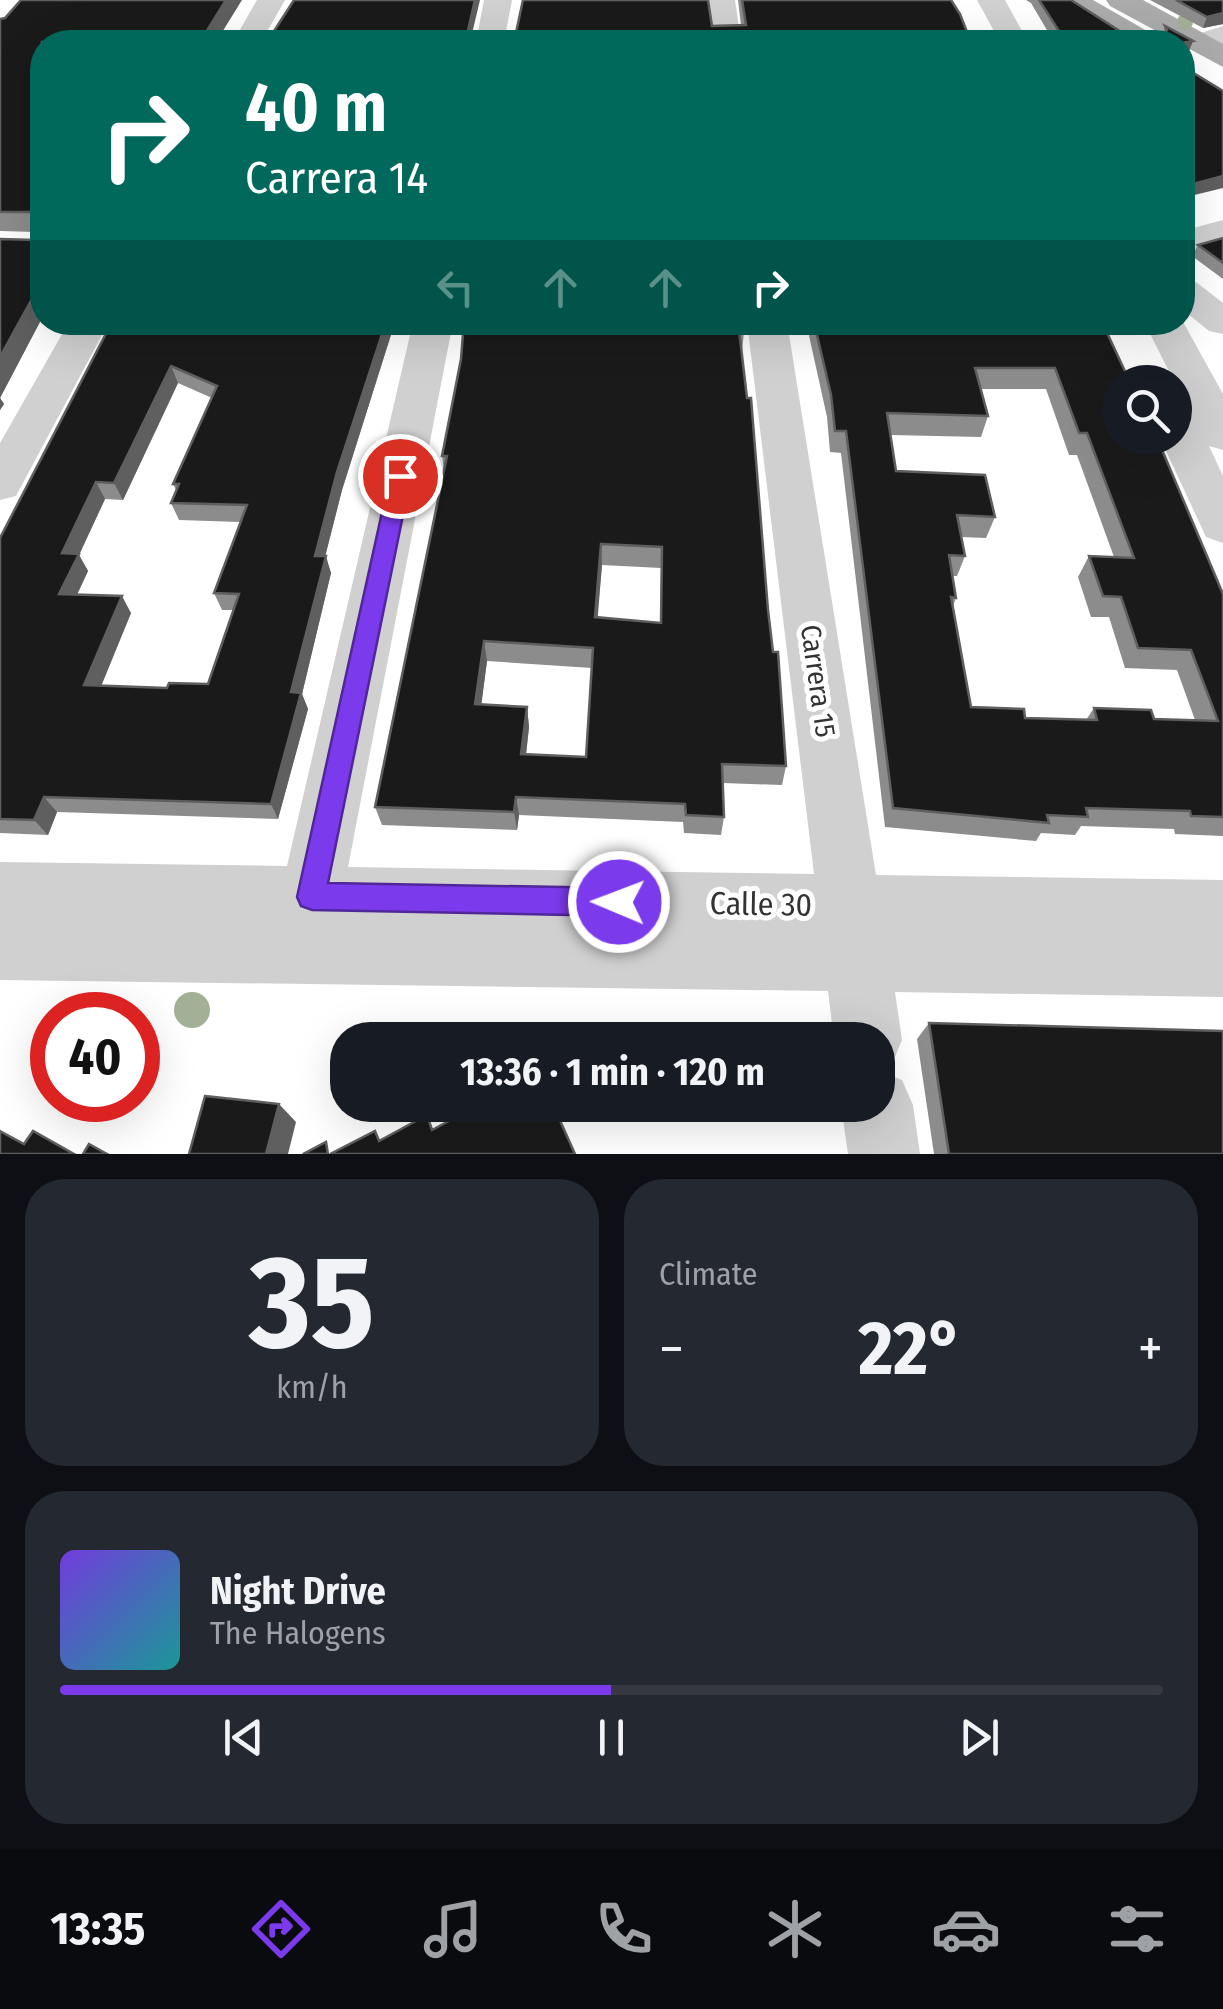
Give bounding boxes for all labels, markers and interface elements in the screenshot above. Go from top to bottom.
text: 40 m [245,66,387,150]
icon: right [80,70,210,200]
text: Carrera 14 [245,151,428,205]
icon: left [428,260,483,315]
icon: ahead [533,260,588,315]
icon: ahead [638,260,693,315]
icon: right [743,260,798,315]
map controls [1102,365,1192,455]
button: search [1102,365,1192,455]
pin [358,434,443,519]
icon: arrive [373,449,428,504]
street label: Carrera 15 [794,623,842,739]
position arrow [567,850,671,954]
street label: Calle 30 [709,884,813,924]
speed limit sign: 40 [30,992,160,1122]
text: 13:36 · 1 min · 120 m [460,1049,765,1095]
text: 35 [249,1225,375,1381]
text: Climate [659,1255,758,1293]
text: 22° [859,1304,963,1394]
text: − [659,1316,684,1382]
text: + [1138,1316,1163,1382]
text: km/h [276,1368,348,1406]
text: Night Drive [210,1568,386,1614]
text: The Halogens [210,1614,386,1652]
icon: previous [216,1710,271,1765]
icon: pause [584,1710,639,1765]
icon: next [952,1710,1007,1765]
icon: directions [246,1894,316,1964]
icon: music [418,1894,488,1964]
icon: phone [589,1894,659,1964]
icon: climate [760,1894,830,1964]
icon: car [931,1894,1001,1964]
icon: filters [1102,1894,1172,1964]
text: 13:35 [51,1902,145,1956]

